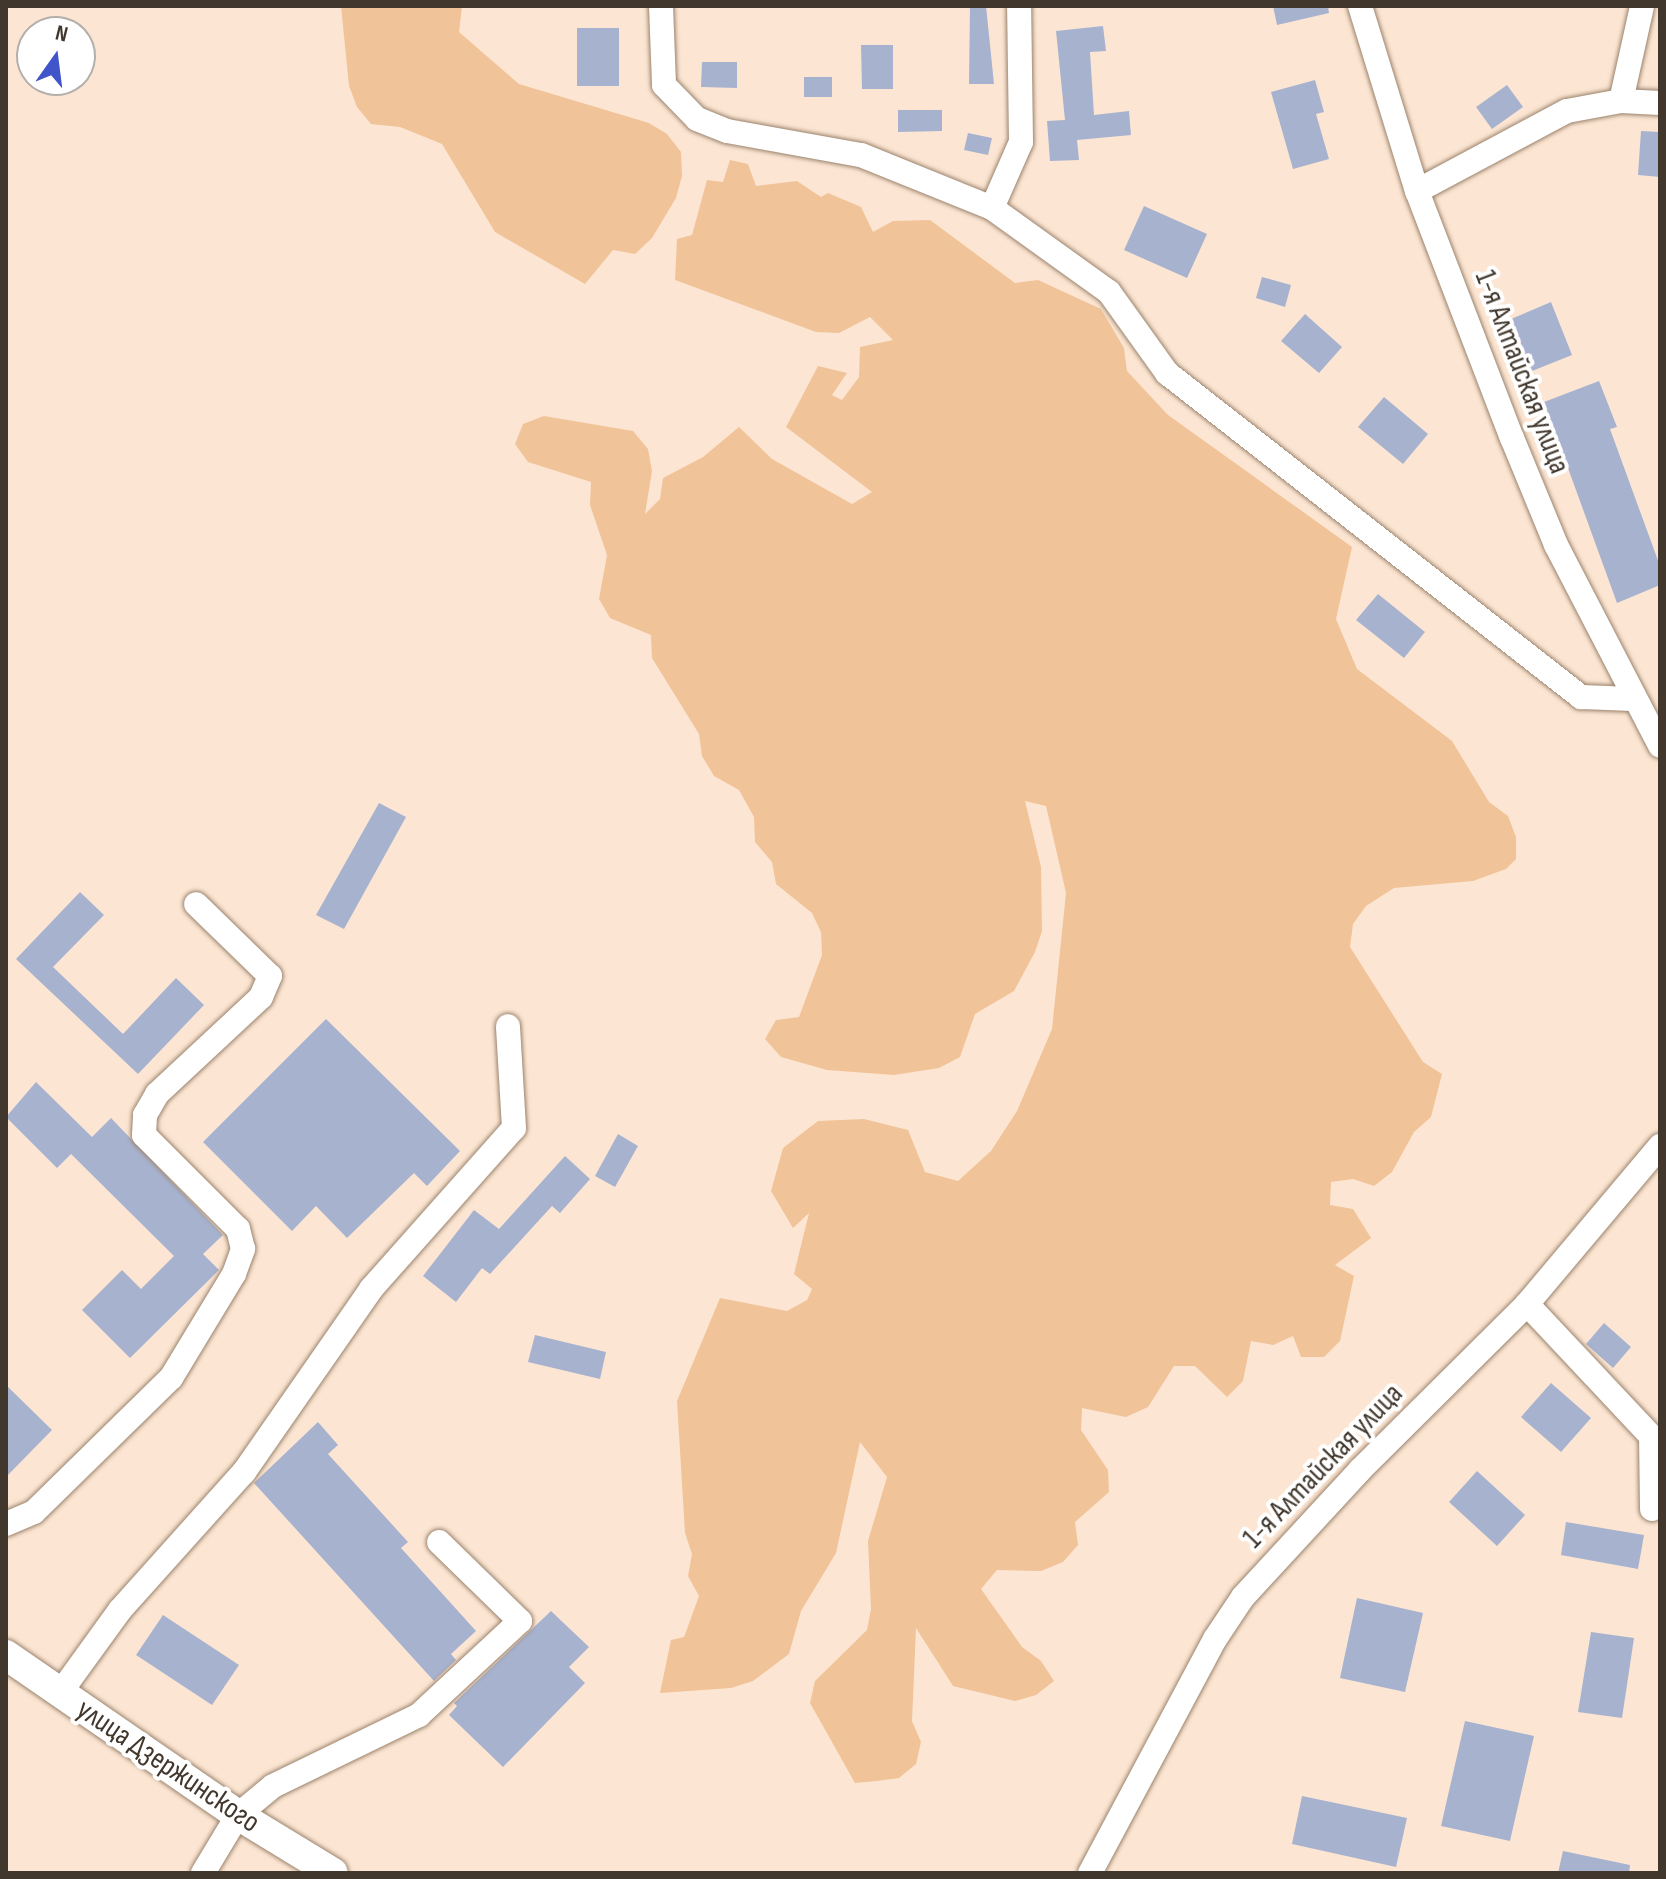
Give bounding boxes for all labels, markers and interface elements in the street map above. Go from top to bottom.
north arrow [16,16,96,96]
text: N [52,20,70,49]
street label: 1-я Алтайская улица [1467,265,1577,479]
street label: 1-я Алтайская улица [1235,1376,1411,1556]
street label: улица Дзержинского [70,1691,266,1841]

